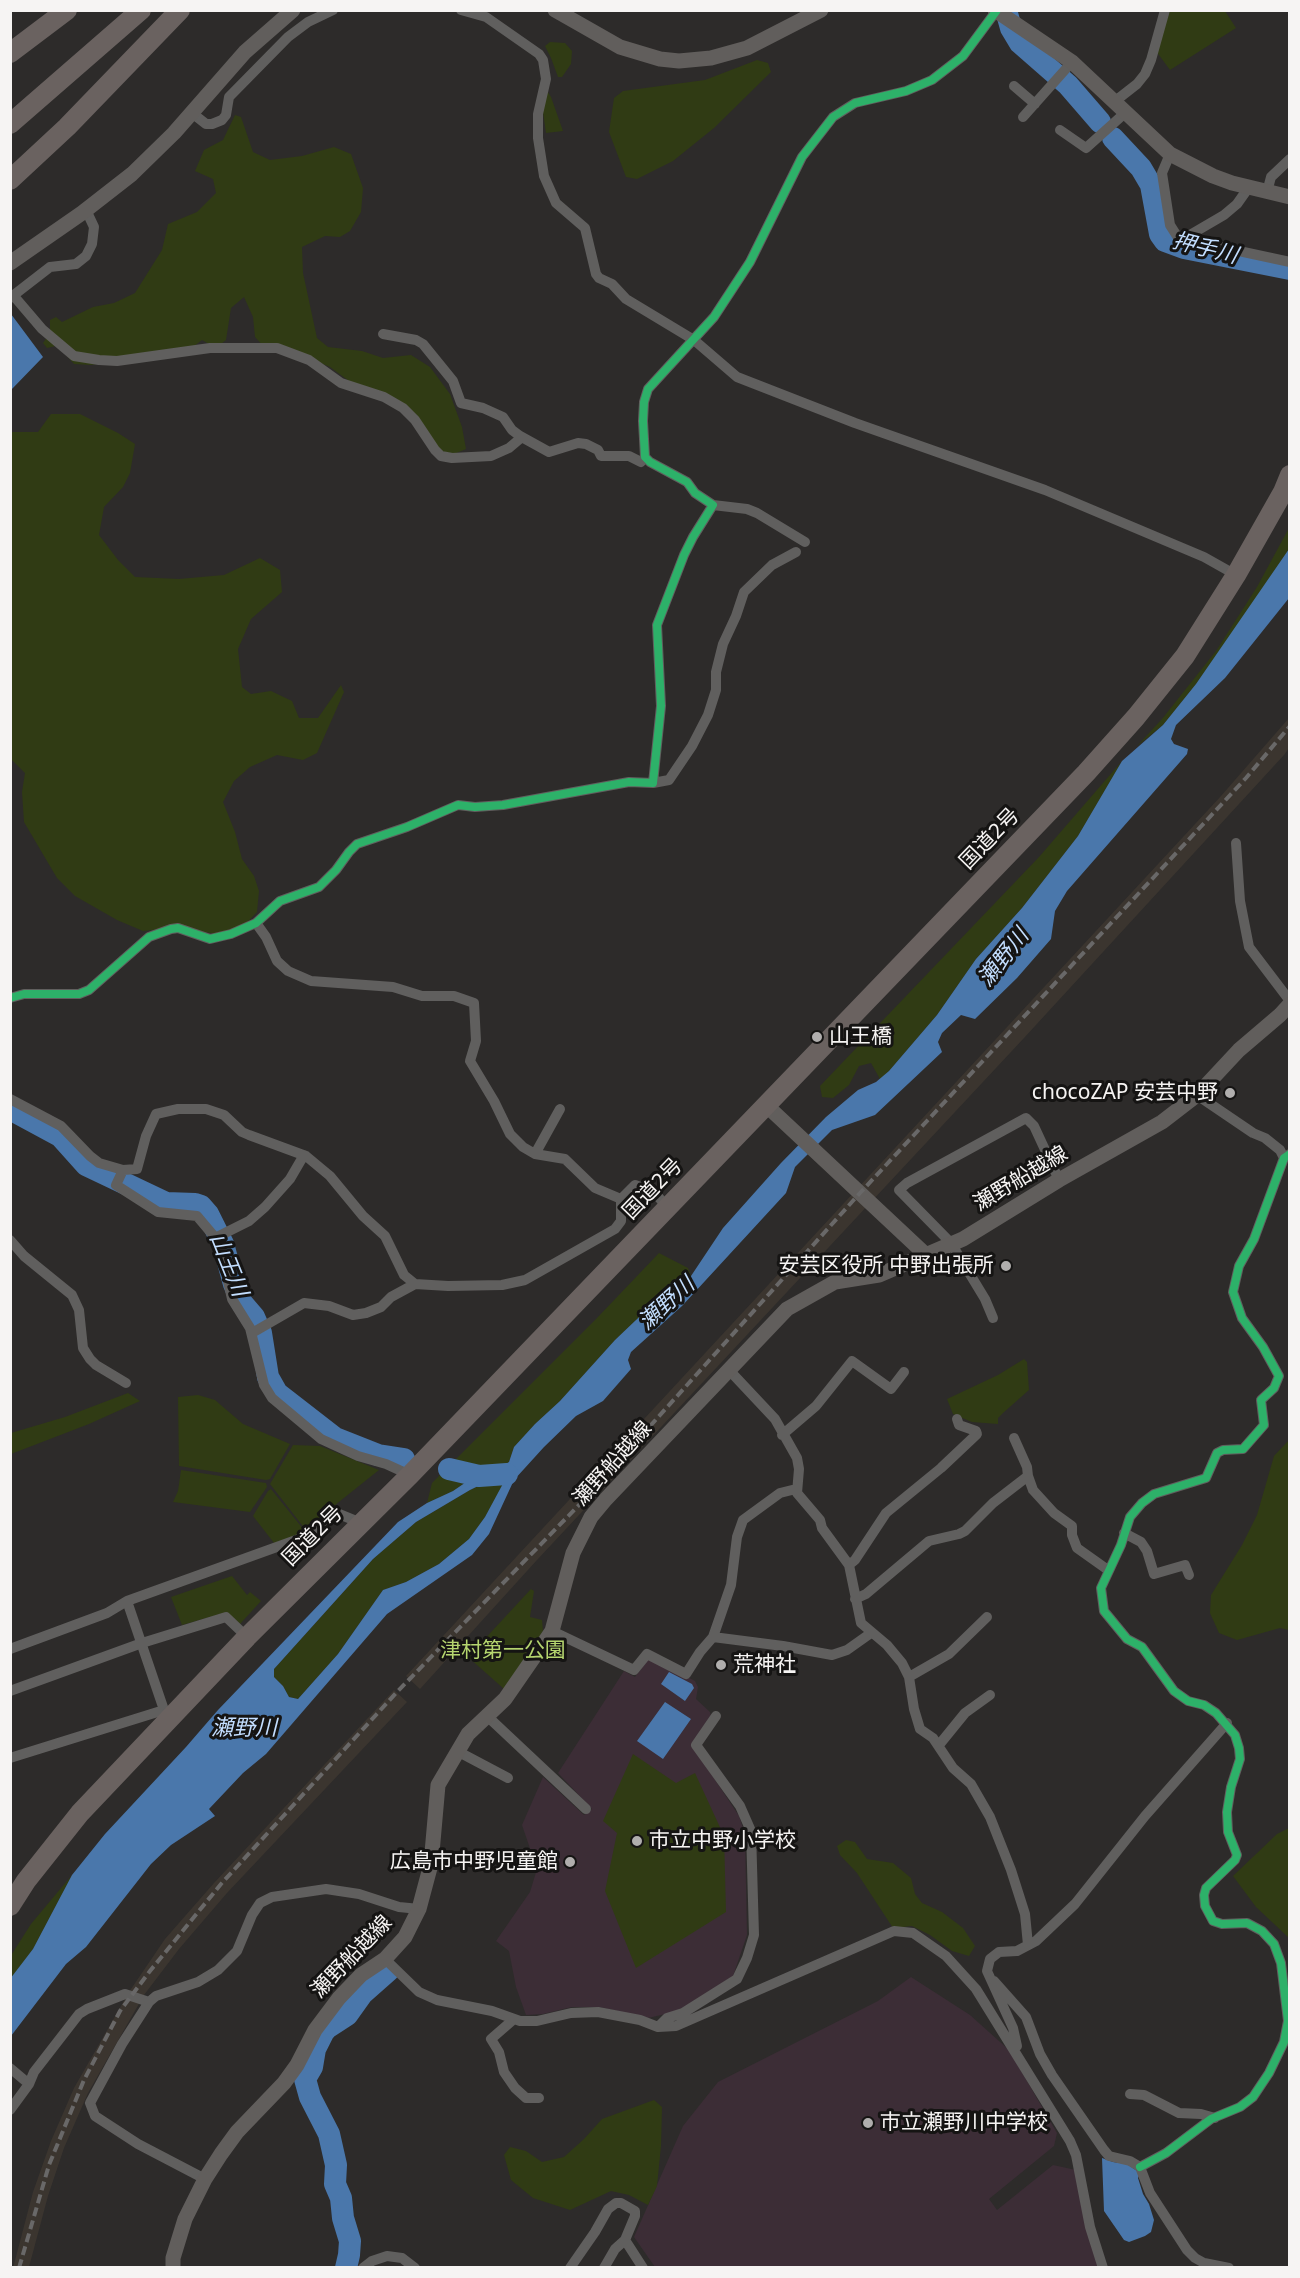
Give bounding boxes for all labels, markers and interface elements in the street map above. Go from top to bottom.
water label: 押手川 [1170,228,1240,270]
street label: 国道2号 [955,803,1025,875]
water label: 瀬野川 [973,924,1035,992]
place label: 山王橋 [829,1024,892,1050]
marker: 山王橋 [810,1030,824,1044]
place label: chocoZAP 安芸中野 [1032,1080,1218,1106]
marker: chocoZAP 安芸中野 [1223,1086,1237,1100]
street label: 瀬野船越線 [970,1141,1072,1217]
street label: 国道2号 [618,1153,688,1225]
water label: 山王川 [203,1229,253,1301]
place label: 安芸区役所 中野出張所 [779,1253,994,1279]
marker: 安芸区役所 中野出張所 [999,1259,1013,1273]
water label: 瀬野川 [634,1272,700,1336]
street label: 瀬野船越線 [569,1417,657,1511]
street label: 国道2号 [278,1501,348,1571]
park label: 津村第一公園 [440,1638,566,1664]
place label: 荒神社 [733,1652,796,1678]
marker: 荒神社 [714,1658,728,1672]
water label: 瀬野川 [211,1716,277,1742]
place label: 市立中野小学校 [649,1828,796,1854]
marker: 市立中野小学校 [630,1834,644,1848]
place label: 広島市中野児童館 [390,1849,558,1875]
marker: 広島市中野児童館 [563,1855,577,1869]
street label: 瀬野船越線 [306,1910,398,2004]
place label: 市立瀬野川中学校 [880,2110,1048,2136]
marker: 市立瀬野川中学校 [861,2116,875,2130]

